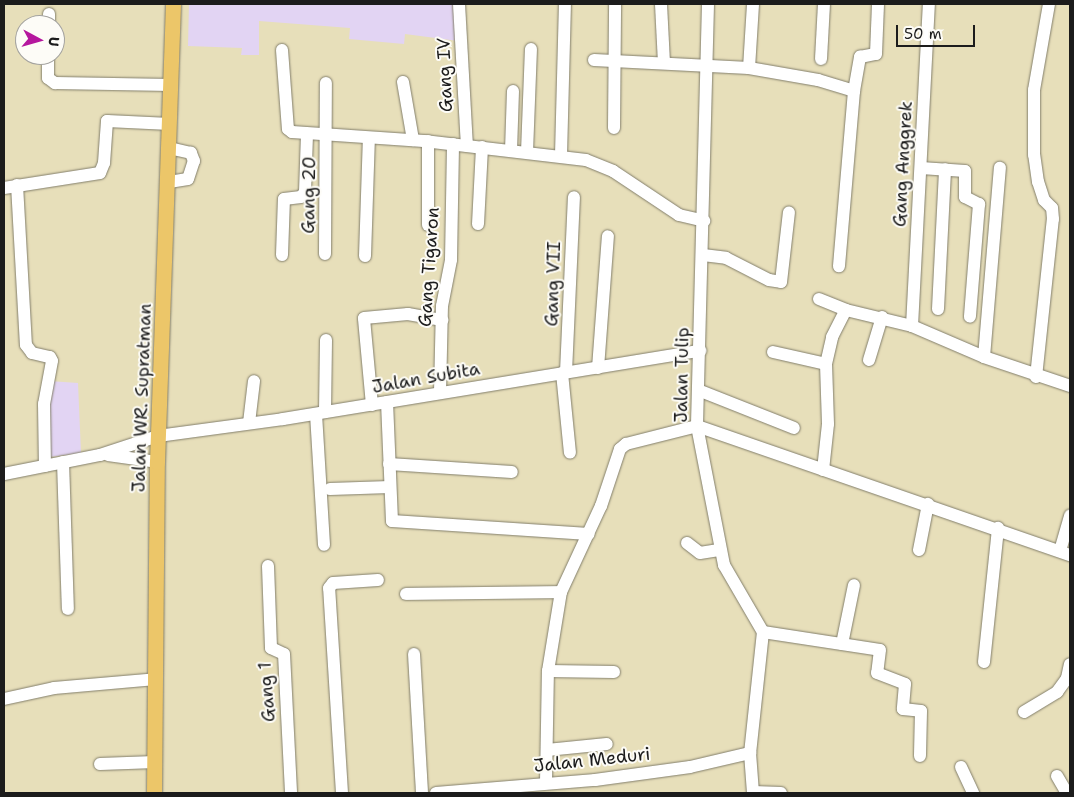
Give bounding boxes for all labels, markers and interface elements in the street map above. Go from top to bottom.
north arrow [15,15,65,65]
scale bar [899,15,978,47]
text: 50 m [904,24,942,44]
text: U [44,36,63,47]
street label: Gang IV [433,37,457,113]
street label: Gang Anggrek [889,100,917,228]
street label: Gang 20 [298,156,320,234]
street label: Gang Tigaron [414,206,444,328]
street label: Gang VII [541,241,565,327]
street label: Jalan WR. Supratman [128,303,156,493]
street label: Jalan Tulip [670,327,694,423]
street label: Jalan Subita [370,358,482,398]
street label: Gang 1 [254,661,280,723]
street label: Jalan Meduri [533,743,651,777]

